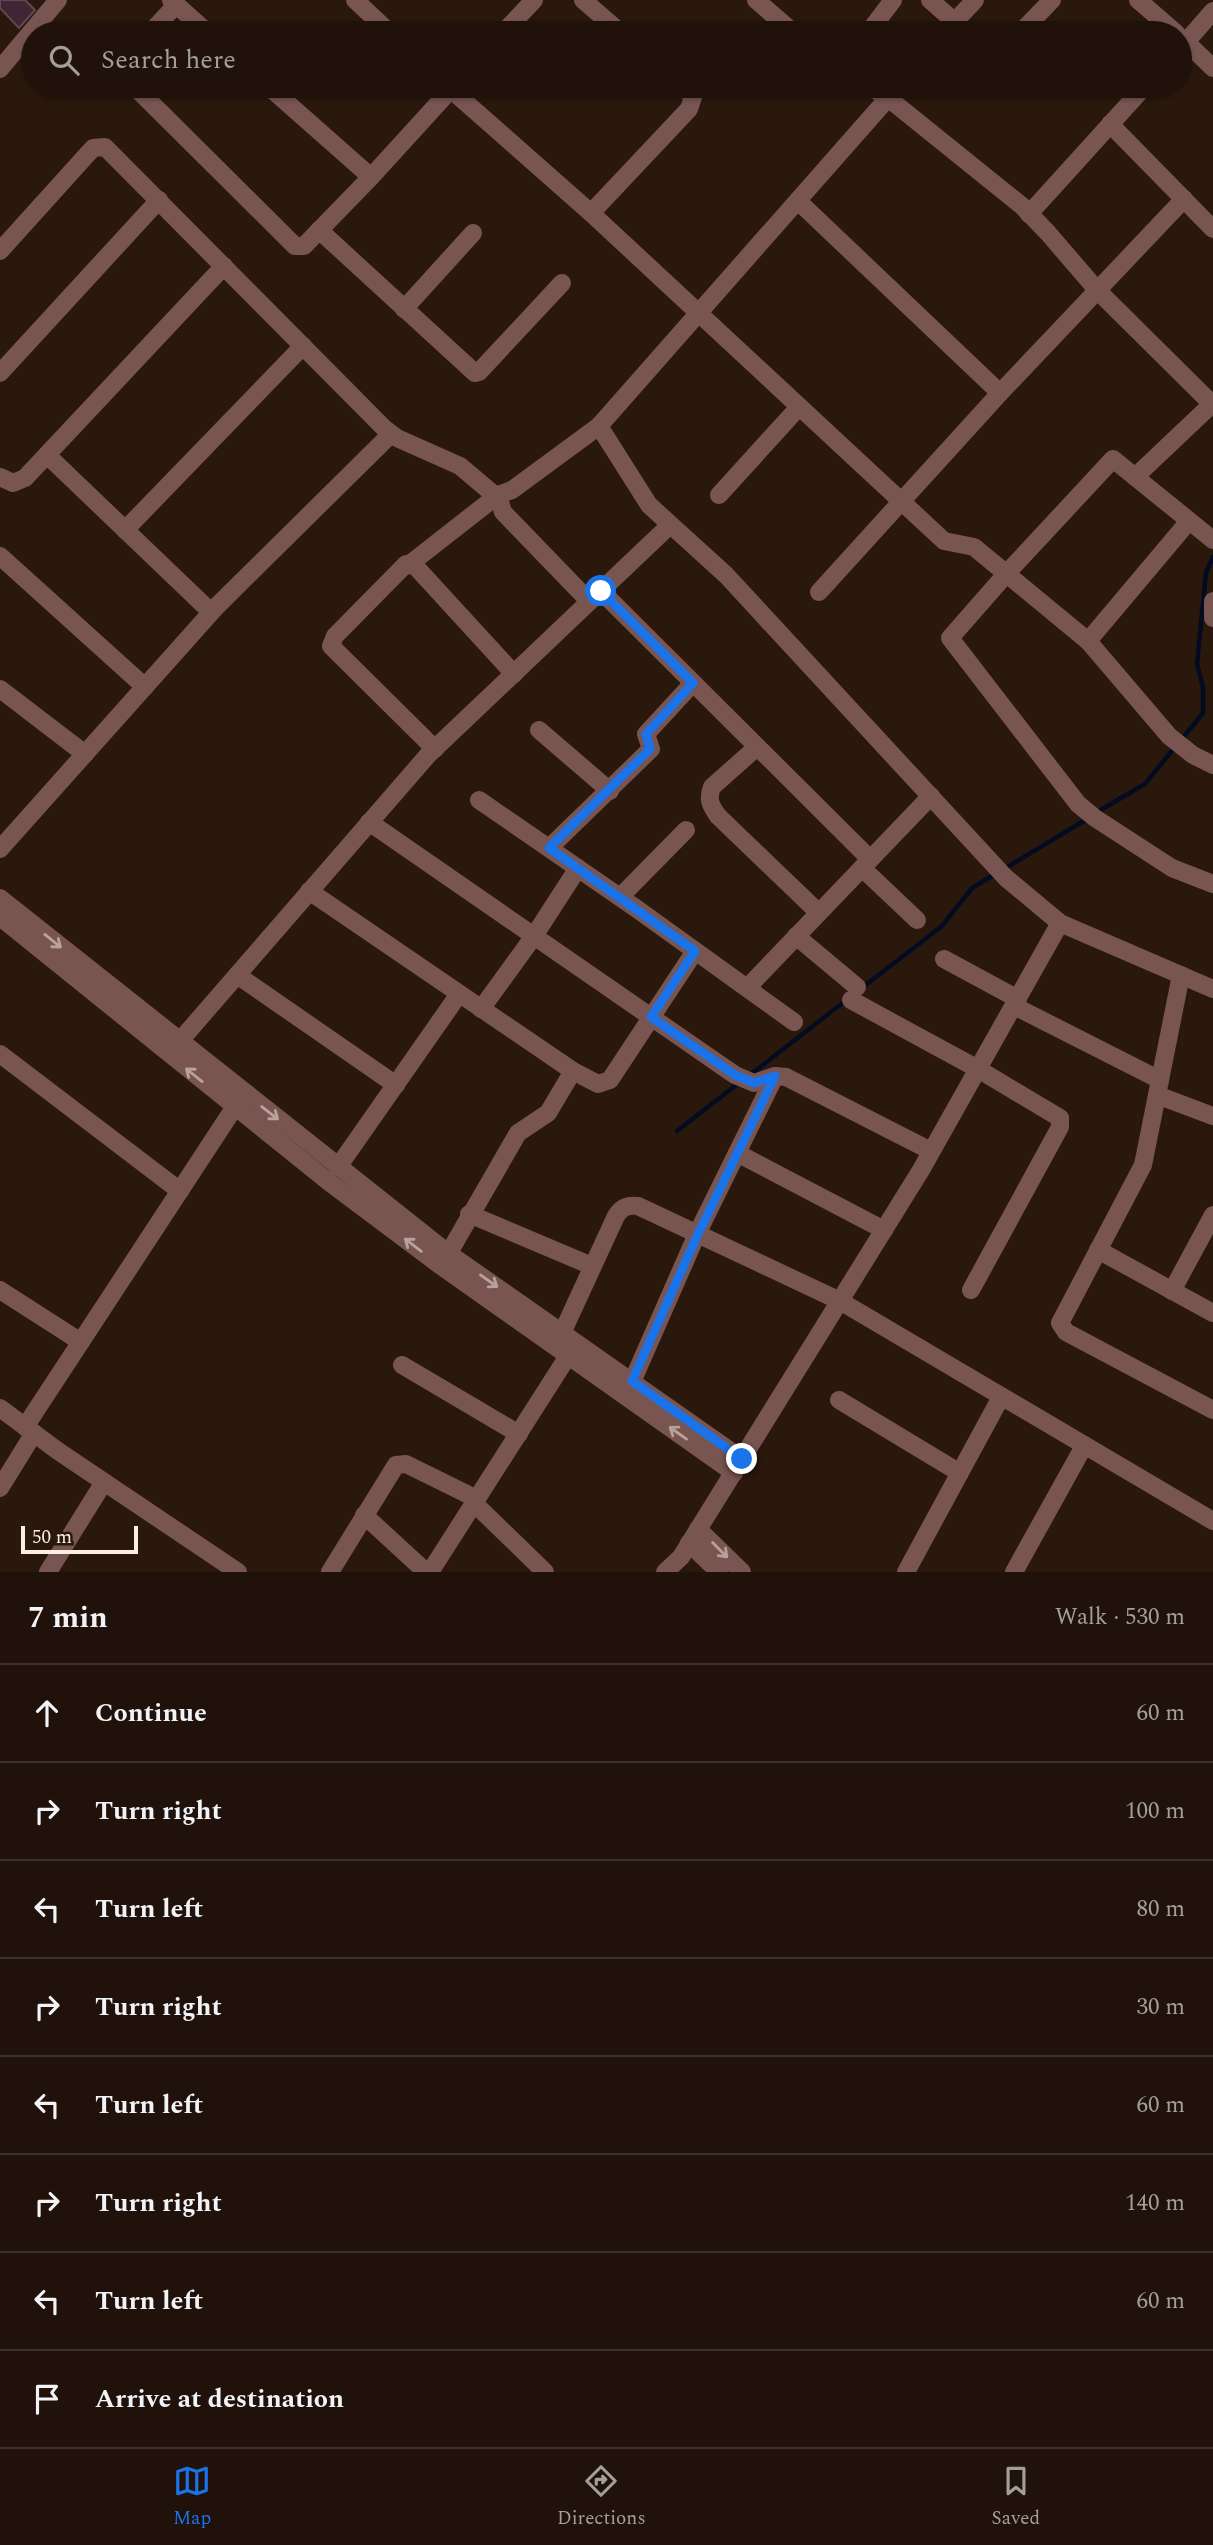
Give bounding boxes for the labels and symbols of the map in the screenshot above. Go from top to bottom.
route start [585,575,616,606]
one-way arrow [44,933,62,948]
one-way arrow [186,1068,204,1083]
one-way arrow [260,1105,278,1120]
one-way arrow [404,1237,423,1252]
one-way arrow [479,1274,498,1288]
one-way arrow [669,1426,688,1440]
route end [726,1443,757,1474]
scale bar [21,1523,138,1555]
one-way arrow [712,1542,729,1559]

